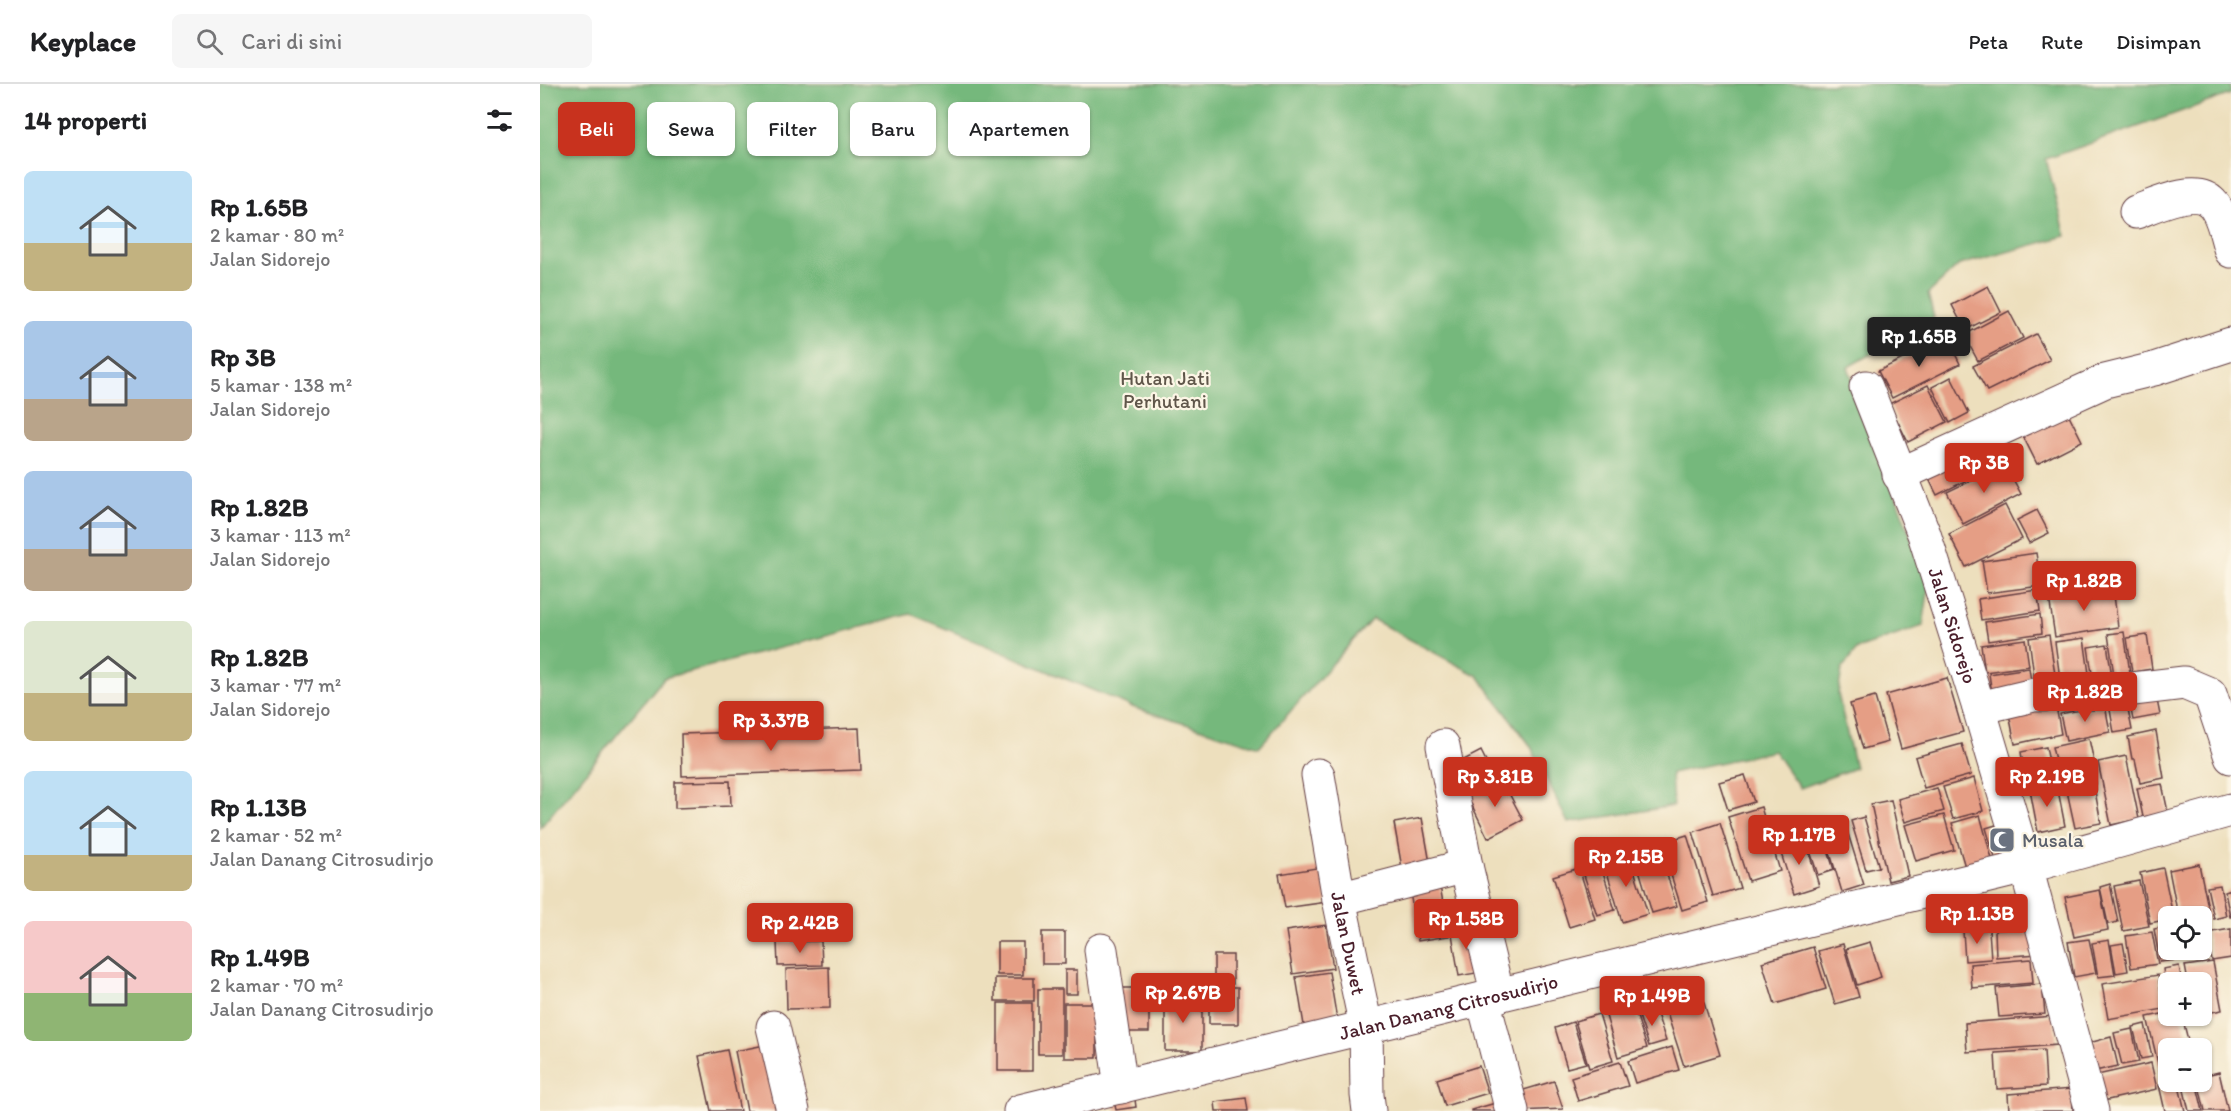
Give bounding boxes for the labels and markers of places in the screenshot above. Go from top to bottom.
pin: Rp 1.65B [1857,317,1981,368]
pin: Rp 3B [1942,443,2026,494]
pin: Rp 1.82B [2022,561,2146,612]
pin: Rp 1.82B [2023,672,2147,723]
pin: Rp 3.37B [709,701,833,752]
pin: Rp 3.81B [1433,757,1557,808]
pin: Rp 2.19B [1985,757,2109,808]
pin: Rp 1.17B [1737,815,1861,866]
mosque icon: Musala [1987,825,2017,855]
place label: Musala [2022,828,2084,852]
pin: Rp 2.15B [1564,837,1688,888]
pin: Rp 1.13B [1915,894,2039,945]
pin: Rp 1.58B [1404,899,1528,950]
pin: Rp 2.42B [738,903,862,954]
pin: Rp 2.67B [1121,973,1245,1024]
pin: Rp 1.49B [1590,976,1714,1027]

